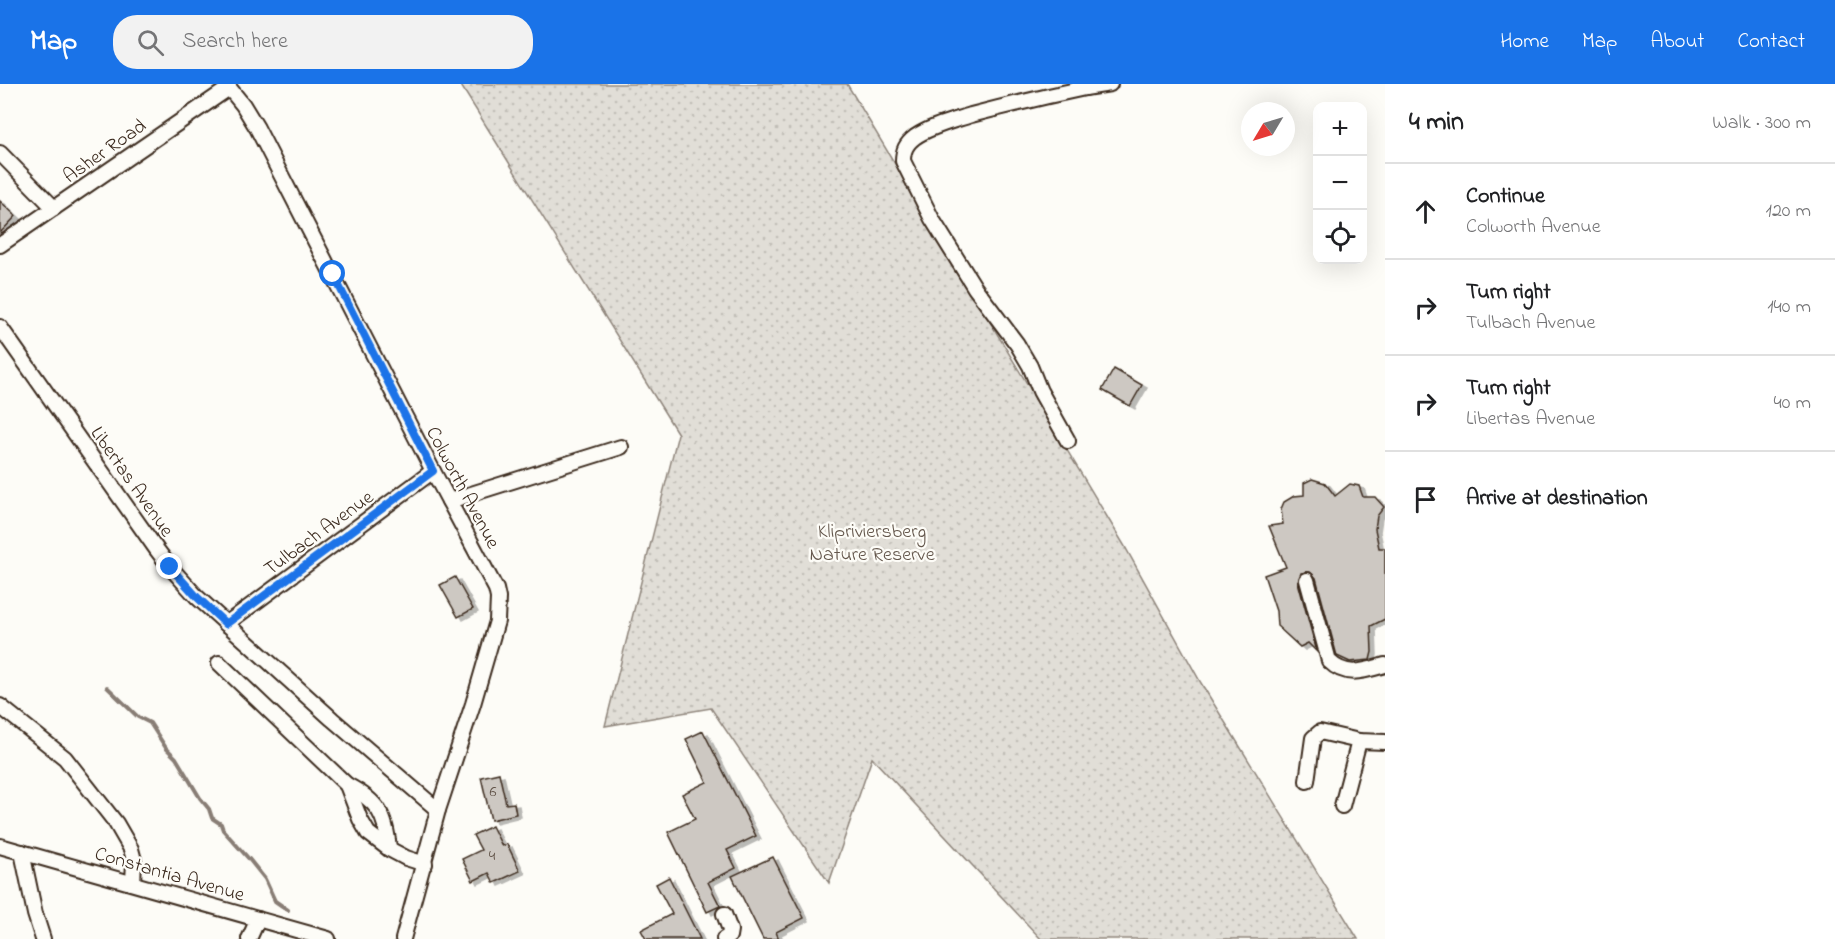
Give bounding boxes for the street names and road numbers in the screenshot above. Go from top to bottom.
street label: Asher Road [58,113,153,191]
street label: Libertas Avenue [82,421,180,544]
street label: Colworth Avenue [417,422,506,554]
street label: Tulbach Avenue [259,484,380,584]
street label: Constantia Avenue [91,840,248,911]

